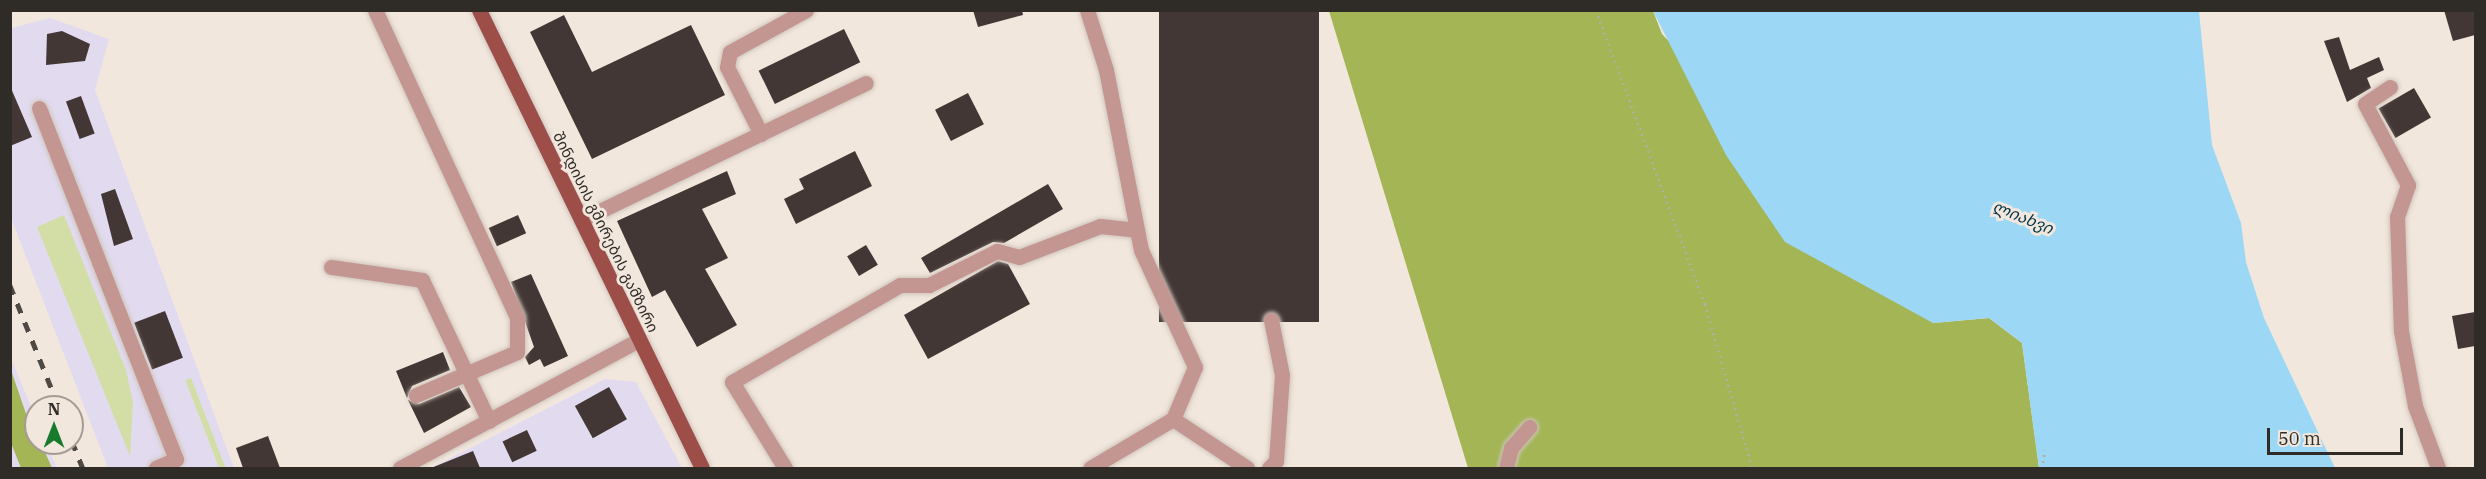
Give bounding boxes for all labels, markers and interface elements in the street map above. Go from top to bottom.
street label: შინდისის გმირების გამზირი [550,129,662,335]
water label: ლიახვი [1990,196,2056,238]
north arrow [24,395,84,455]
text: N [48,399,60,419]
scale bar [2270,416,2406,454]
text: 50 m [2278,427,2321,450]

